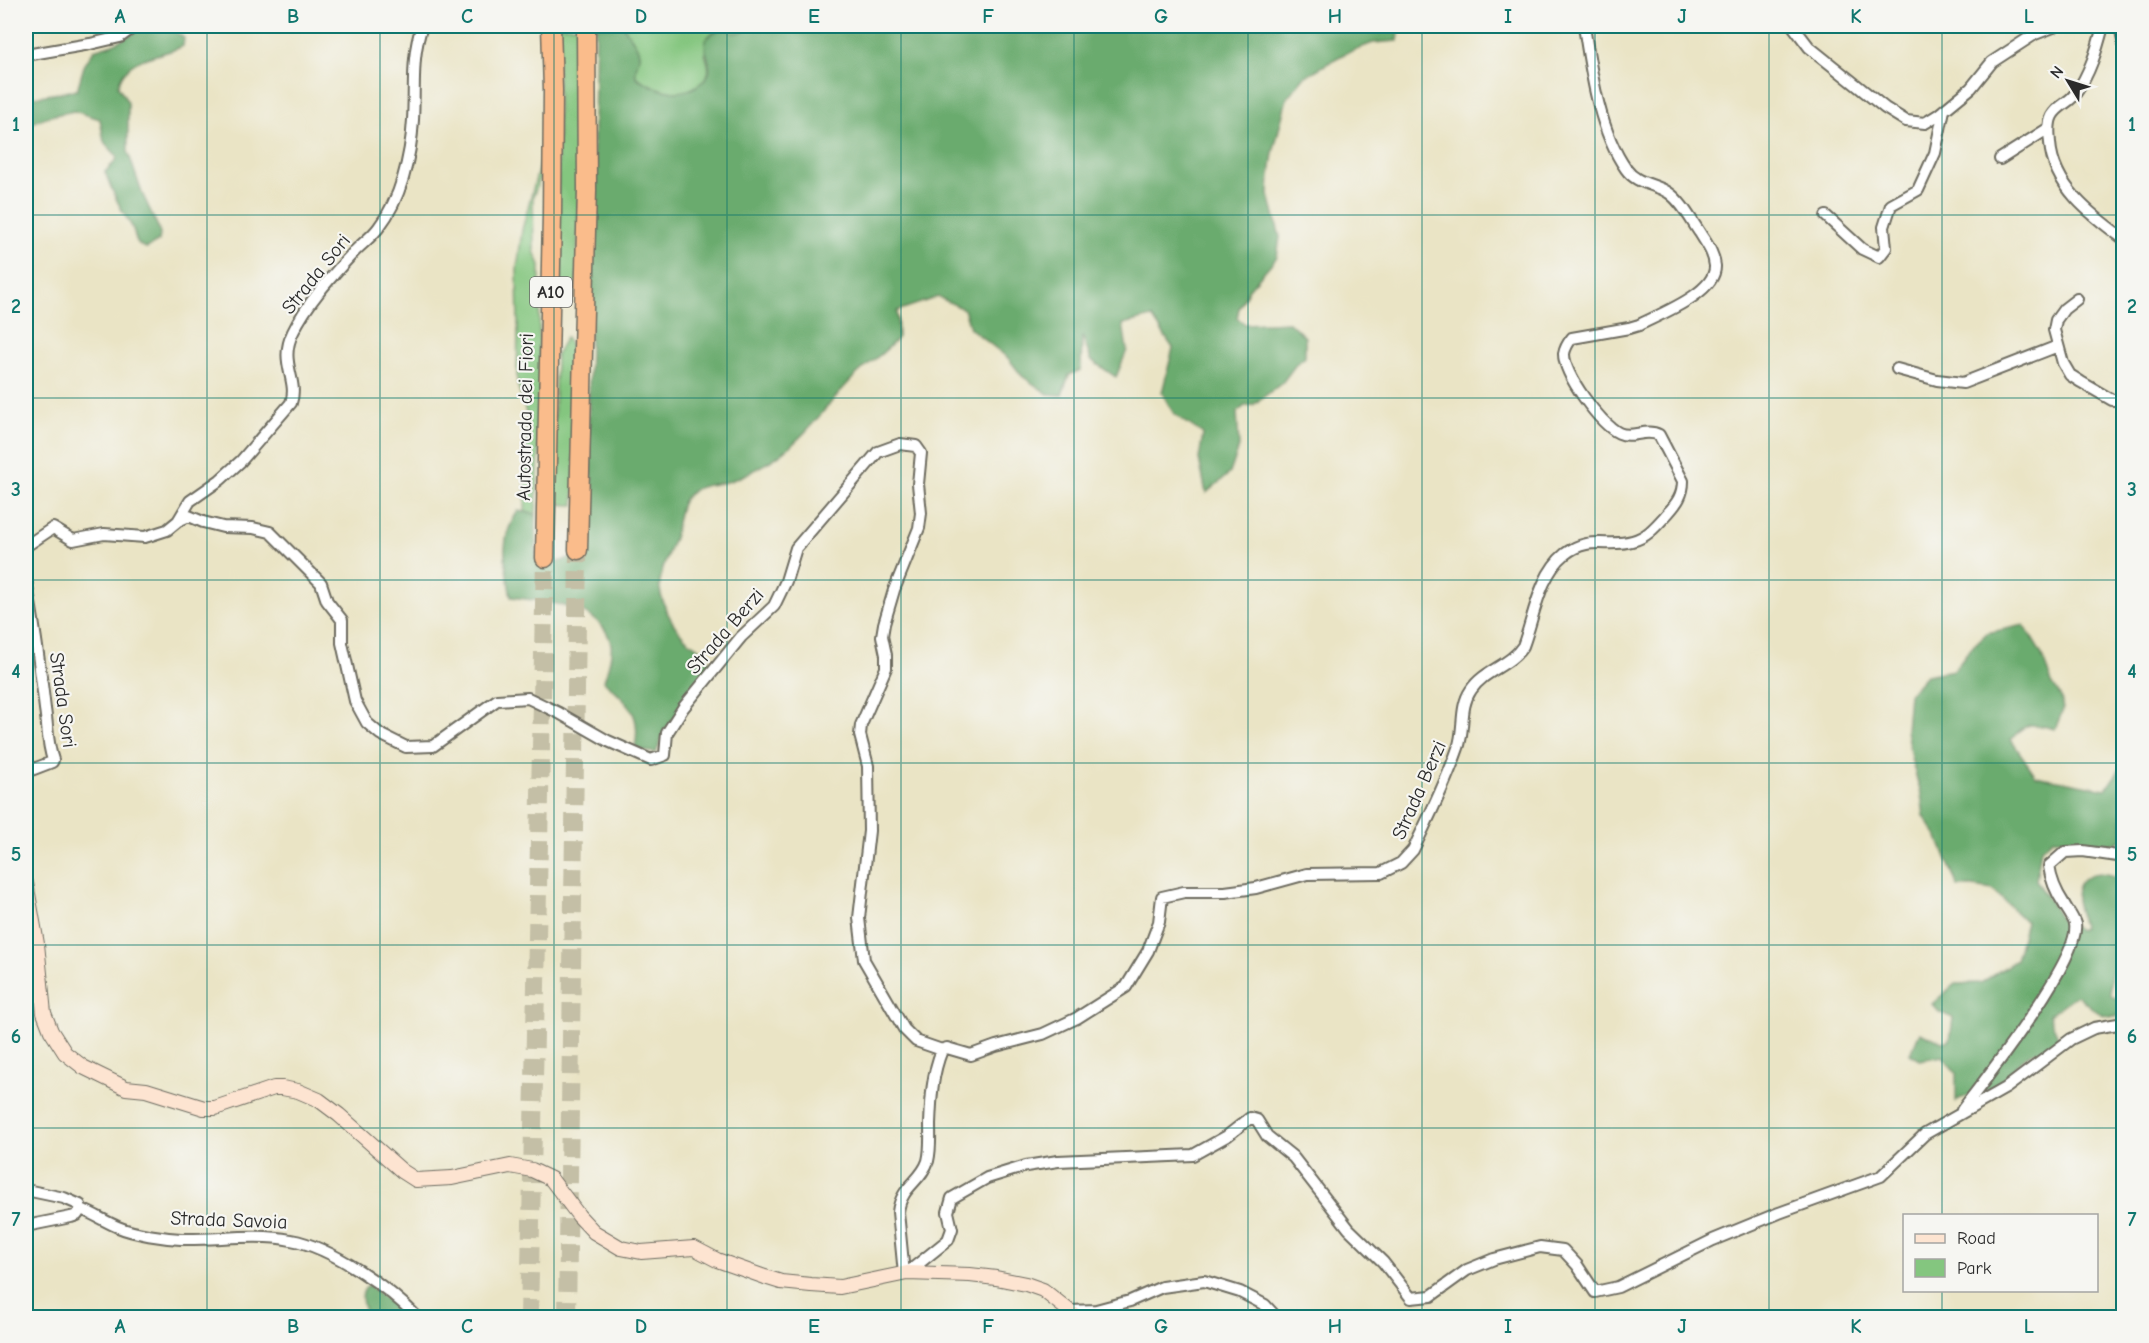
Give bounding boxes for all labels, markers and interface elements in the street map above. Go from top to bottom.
text: A [114,5,126,28]
text: B [287,5,299,28]
text: C [461,5,473,28]
text: D [635,5,647,28]
text: E [808,5,820,28]
text: F [982,5,994,28]
text: G [1154,5,1168,28]
text: H [1328,5,1342,28]
text: I [1504,5,1512,28]
text: J [1677,5,1687,28]
text: K [1850,5,1862,28]
text: L [2024,5,2034,28]
north arrow [2038,51,2098,111]
text: N [2047,63,2067,82]
text: 1 [12,113,20,136]
text: 1 [2128,113,2136,136]
street label: Strada Sori [277,229,355,319]
road number: A10 [530,277,572,307]
text: 2 [11,295,21,318]
text: 2 [2127,295,2137,318]
street label: Autostrada dei Fiori [512,333,538,501]
text: 3 [11,478,21,501]
text: 3 [2127,478,2137,501]
street label: Strada Berzi [682,584,768,678]
street label: Strada Sori [45,651,81,749]
text: 4 [11,660,21,683]
text: 4 [2127,660,2137,683]
street label: Strada Berzi [1387,737,1451,843]
text: 5 [11,843,21,866]
text: 5 [2127,843,2137,866]
text: 6 [11,1025,21,1048]
text: 6 [2127,1025,2137,1048]
street label: Strada Savoia [170,1206,288,1234]
text: 7 [12,1208,21,1231]
text: 7 [2128,1208,2137,1231]
legend [1903,1214,2098,1292]
text: Road [1957,1228,1996,1249]
text: Park [1957,1258,1992,1279]
text: A [114,1315,126,1338]
text: B [287,1315,299,1338]
text: C [461,1315,473,1338]
text: D [635,1315,647,1338]
text: E [808,1315,820,1338]
text: F [982,1315,994,1338]
text: G [1154,1315,1168,1338]
text: H [1328,1315,1342,1338]
text: I [1504,1315,1512,1338]
text: J [1677,1315,1687,1338]
text: K [1850,1315,1862,1338]
text: L [2024,1315,2034,1338]

